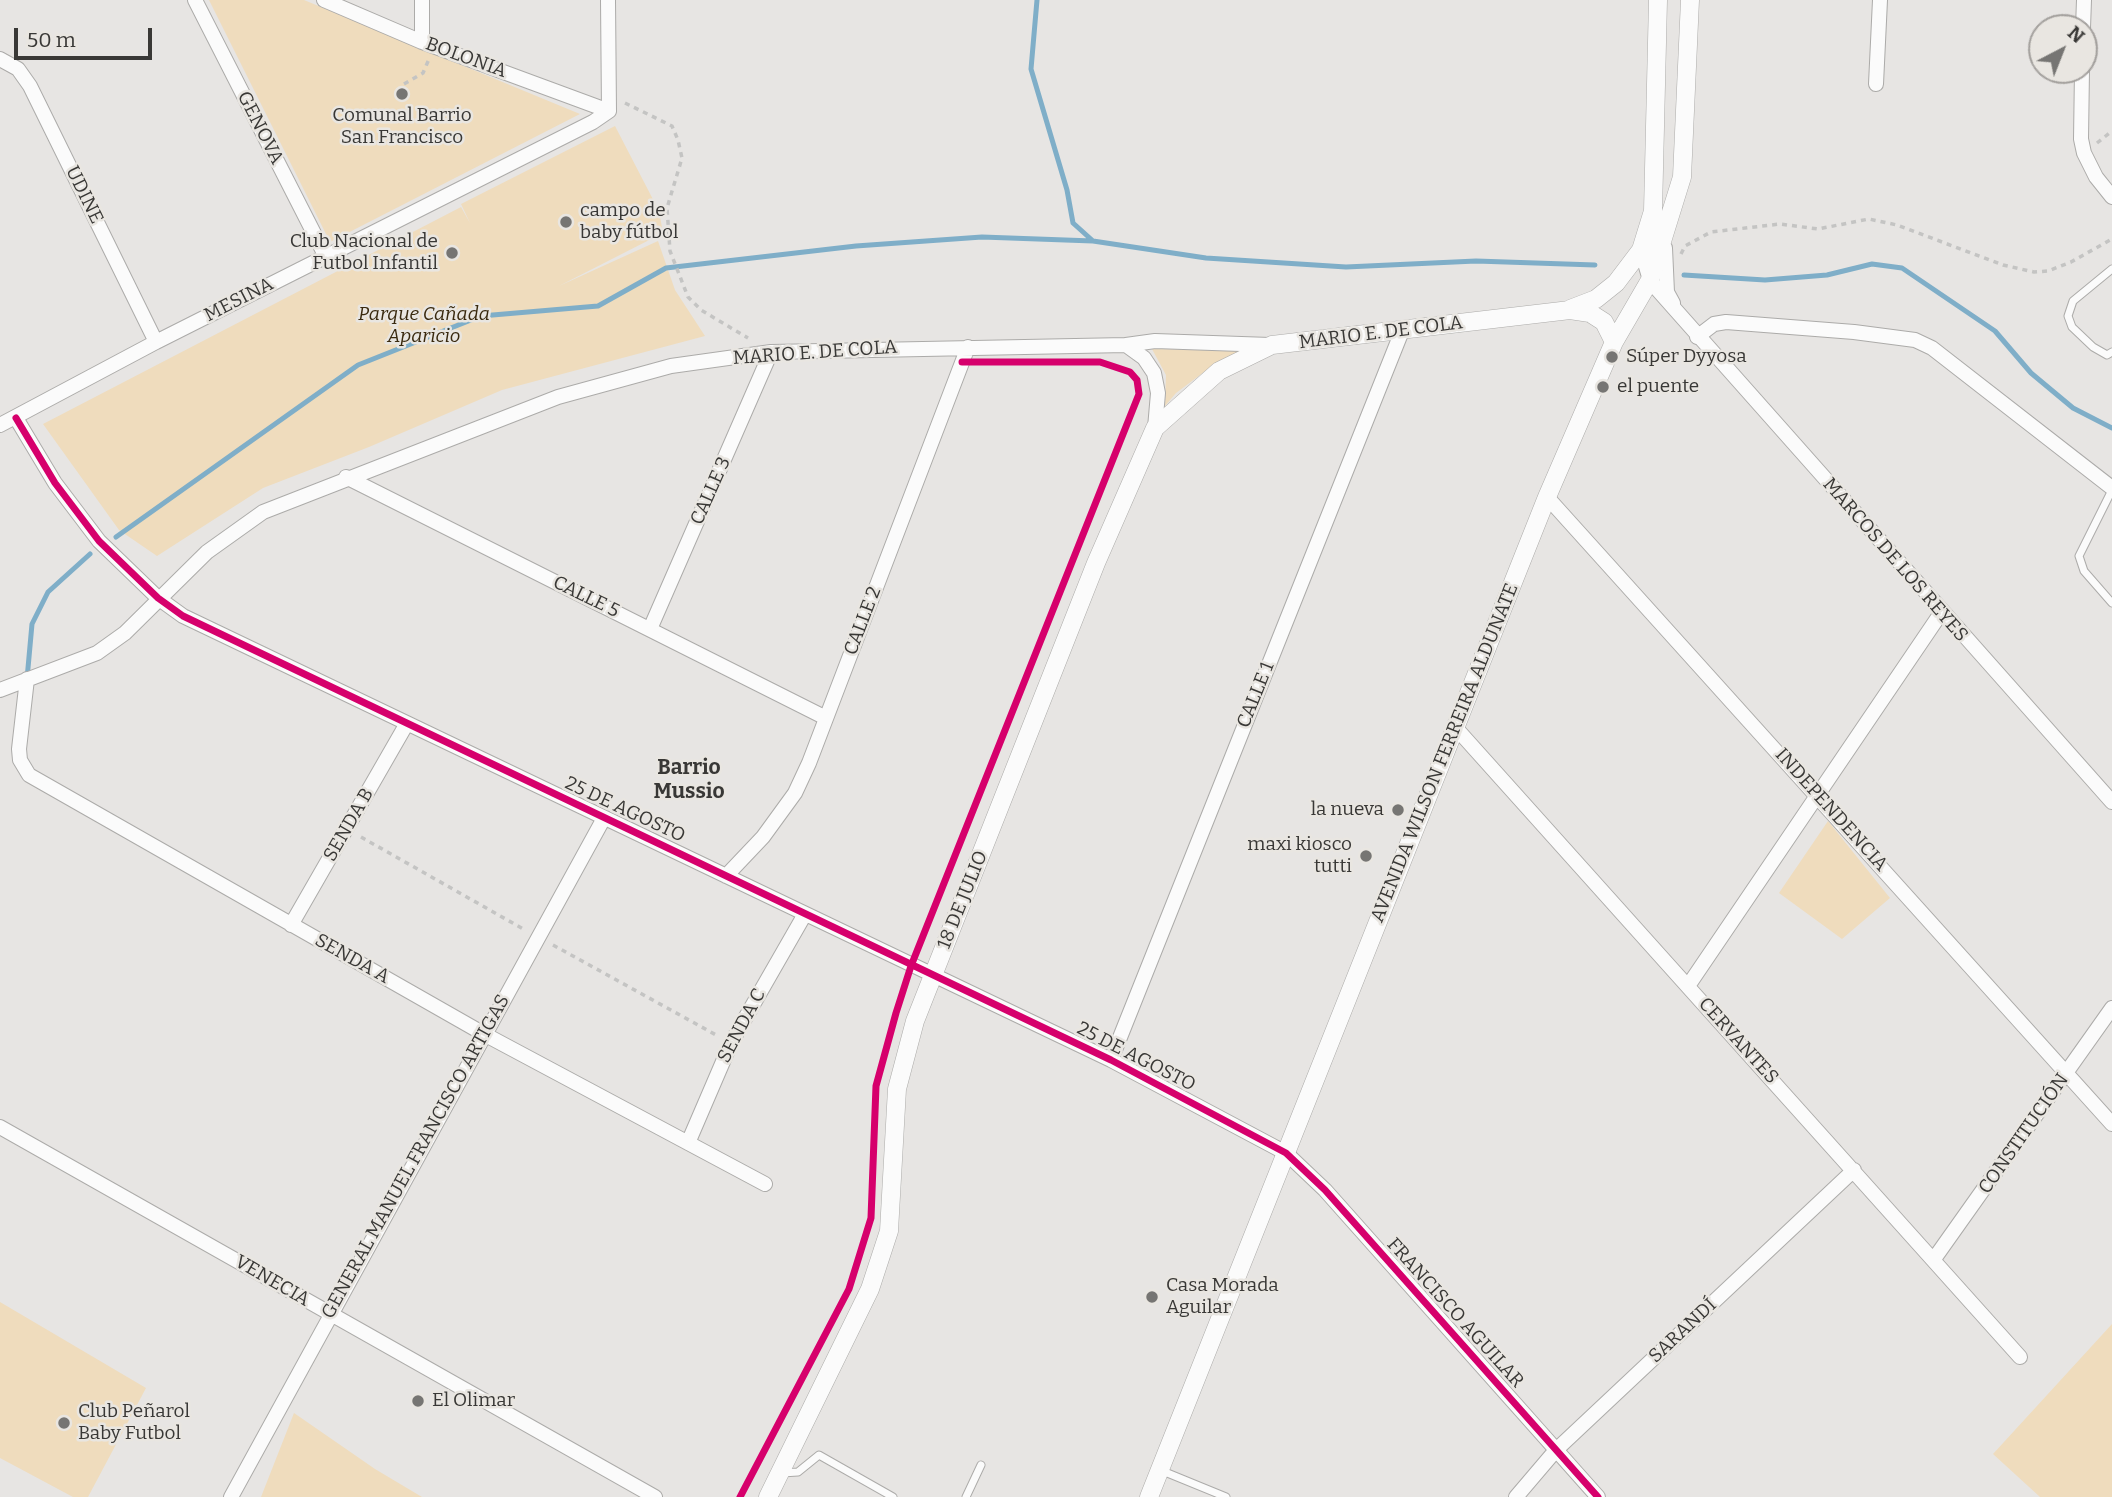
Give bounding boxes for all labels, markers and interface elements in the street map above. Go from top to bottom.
scale bar [18,14,156,58]
north arrow [2028,14,2098,84]
text: N [2063,21,2089,48]
text: 50 m [27,27,76,53]
street label: BOLONIA [422,33,510,83]
marker: Comunal Barrio San Francisco [394,86,410,102]
street label: GENOVA [232,88,288,168]
place label: Comunal Barrio San Francisco [332,105,472,149]
street label: UDINE [60,162,108,228]
place label: campo de baby fútbol [580,200,678,244]
marker: campo de baby fútbol [558,214,574,230]
place label: Club Nacional de Futbol Infantil [290,231,438,275]
marker: Club Nacional de Futbol Infantil [444,245,460,261]
street label: MESINA [201,273,277,327]
park label: Parque Cañada Aparicio [358,304,490,348]
street label: MARIO E. DE COLA [1298,312,1464,354]
street label: MARIO E. DE COLA [732,336,898,370]
place label: Súper Dyyosa [1626,346,1747,368]
marker: Súper Dyyosa [1604,349,1620,365]
place label: el puente [1617,376,1699,398]
marker: el puente [1595,379,1611,395]
street label: CALLE 3 [686,454,736,528]
street label: MARCOS DE LOS REYES [1818,473,1972,647]
street label: CALLE 5 [549,571,623,623]
street label: AVENIDA WILSON FERREIRA ALDUNATE [1366,580,1524,926]
street label: CALLE 2 [840,584,886,658]
street label: CALLE 1 [1233,659,1279,731]
street label: INDEPENDENCIA [1770,744,1892,876]
district label: Barrio Mussio [653,755,725,805]
street label: 25 DE AGOSTO [561,772,689,848]
street label: SENDA B [319,784,379,866]
place label: la nueva [1311,799,1384,821]
marker: la nueva [1390,802,1406,818]
place label: maxi kiosco tutti [1247,834,1352,878]
street label: 18 DE JULIO [933,848,993,952]
marker: maxi kiosco tutti [1358,848,1374,864]
street label: SENDA A [311,929,393,989]
street label: SENDA C [713,985,771,1067]
street label: GENERAL MANUEL FRANCISCO ARTIGAS [317,991,515,1323]
street label: CERVANTES [1693,993,1783,1089]
street label: 25 DE AGOSTO [1073,1017,1199,1097]
street label: CONSTITUCIÓN [1974,1069,2074,1199]
street label: FRANCISCO AGUILAR [1382,1233,1528,1393]
street label: VENECIA [230,1250,314,1312]
place label: Casa Morada Aguilar [1166,1275,1279,1319]
marker: Casa Morada Aguilar [1144,1289,1160,1305]
street label: SARANDÍ [1644,1294,1722,1368]
place label: El Olimar [432,1390,515,1412]
marker: El Olimar [410,1393,426,1409]
place label: Club Peñarol Baby Futbol [78,1401,190,1445]
marker: Club Peñarol Baby Futbol [56,1415,72,1431]

